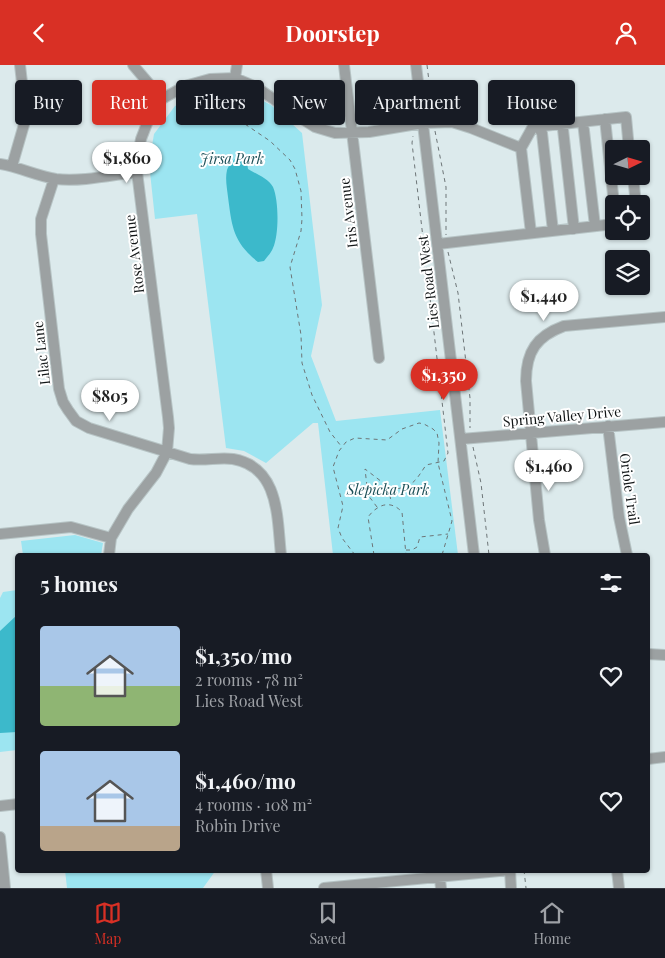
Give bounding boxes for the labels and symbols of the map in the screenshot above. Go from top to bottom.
north arrow [605,140,650,185]
pin: $1,860 [86,141,168,184]
park label: Jirsa Park [200,149,264,168]
street label: Iris Avenue [334,177,362,249]
street label: Rose Avenue [120,213,148,295]
street label: Lies Road West [413,233,443,330]
pin: $1,440 [503,279,585,322]
street label: Lilac Lane [28,320,54,386]
pin: $1,350 [403,359,485,401]
pin: $805 [80,379,140,422]
street label: Spring Valley Drive [502,401,622,431]
pin: $1,460 [508,449,590,492]
street label: Oriole Trail [616,452,644,526]
park label: Slepicka Park [346,480,429,499]

